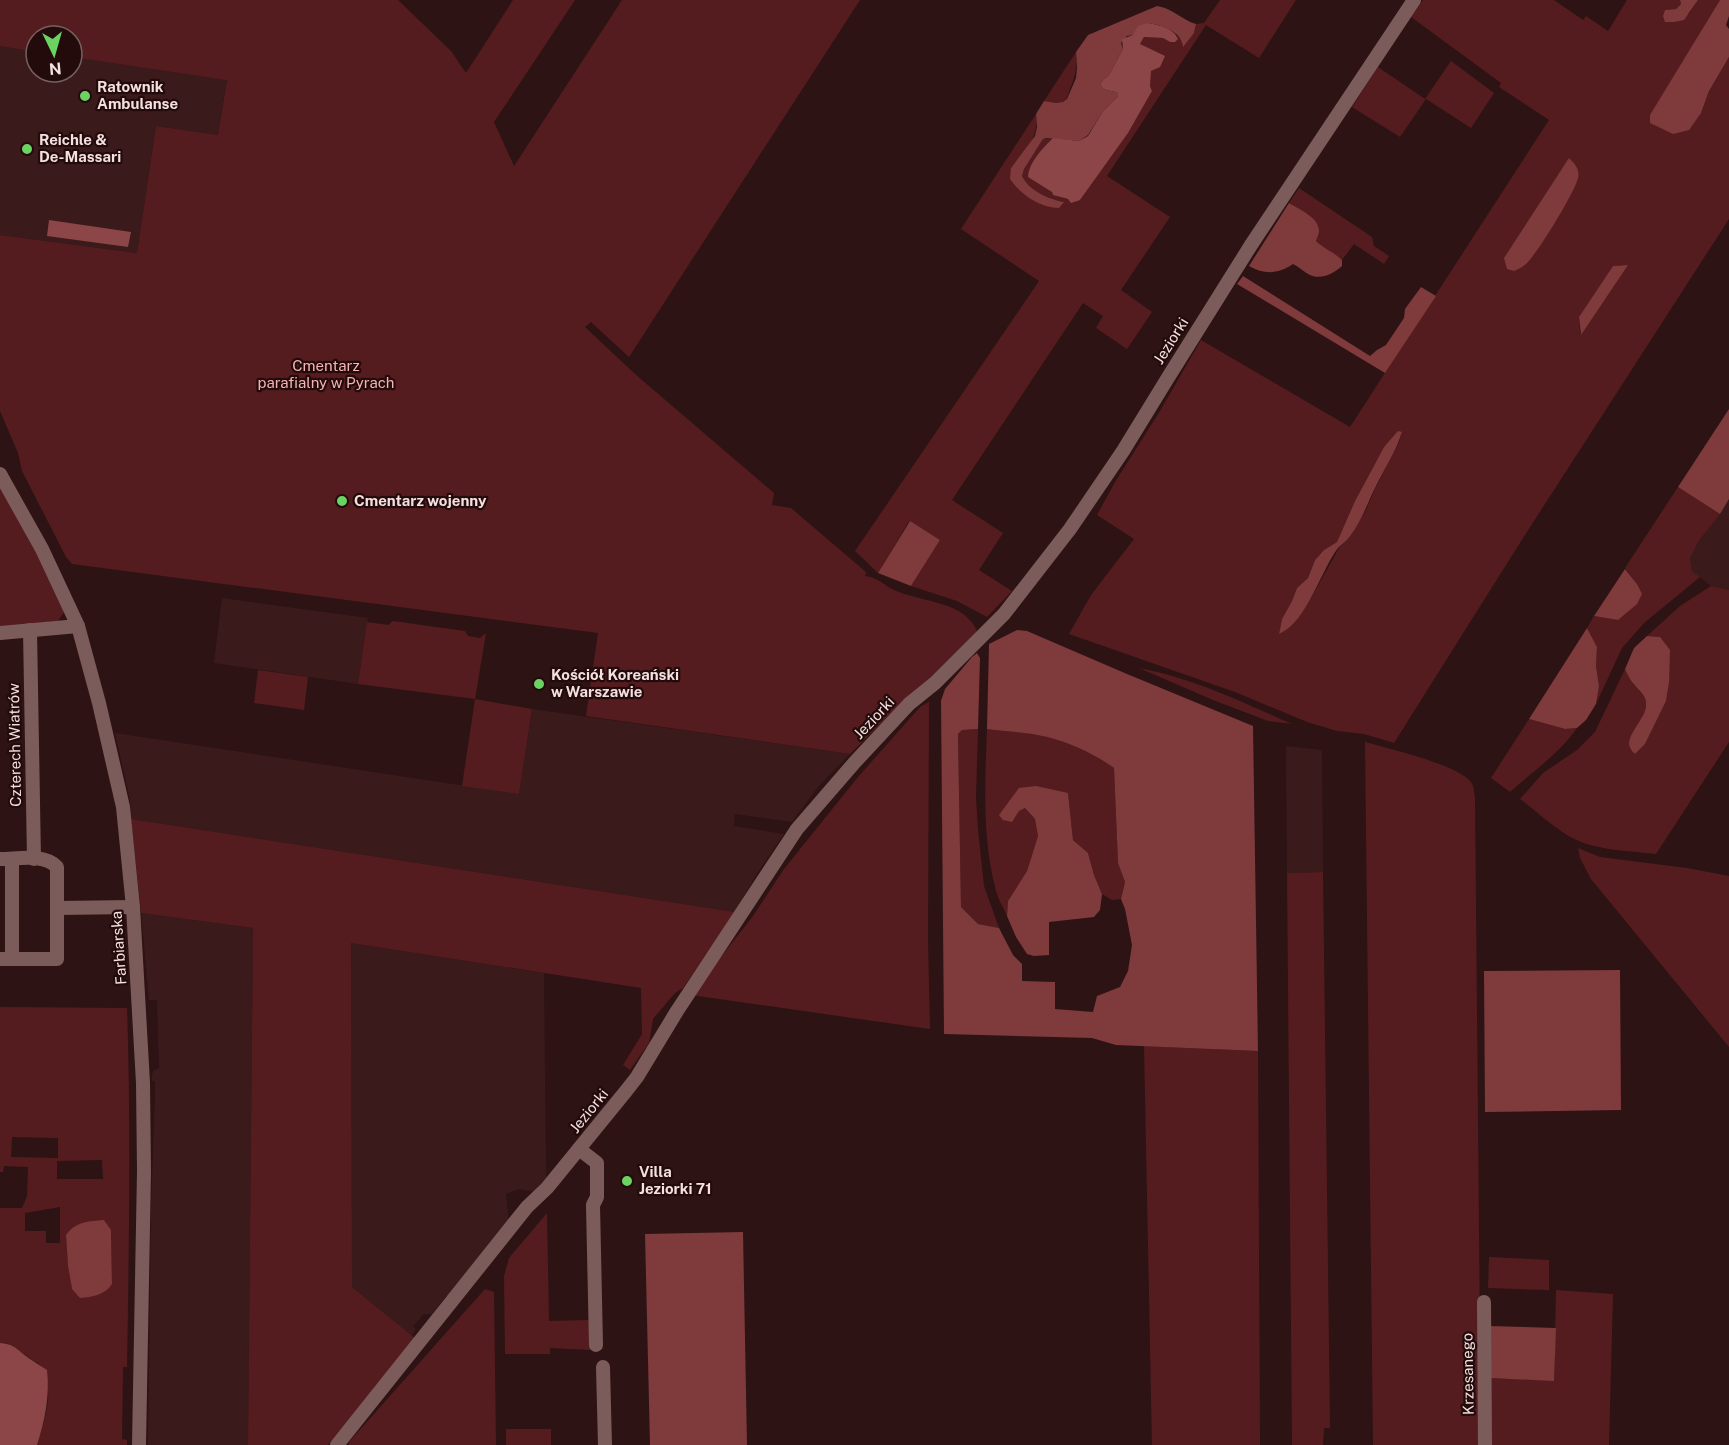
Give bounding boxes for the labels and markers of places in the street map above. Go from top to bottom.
place label: Ratownik Ambulanse [97,78,178,112]
marker: Ratownik Ambulanse [78,89,92,103]
place label: Reichle & De-Massari [39,131,121,165]
marker: Reichle & De-Massari [20,142,34,156]
place label: Cmentarz wojenny [354,492,487,509]
marker: Cmentarz wojenny [335,494,349,508]
place label: Kościół Koreański w Warszawie [551,666,679,700]
marker: Kościół Koreański w Warszawie [532,677,546,691]
place label: Villa Jeziorki 71 [639,1163,712,1197]
marker: Villa Jeziorki 71 [620,1174,634,1188]

